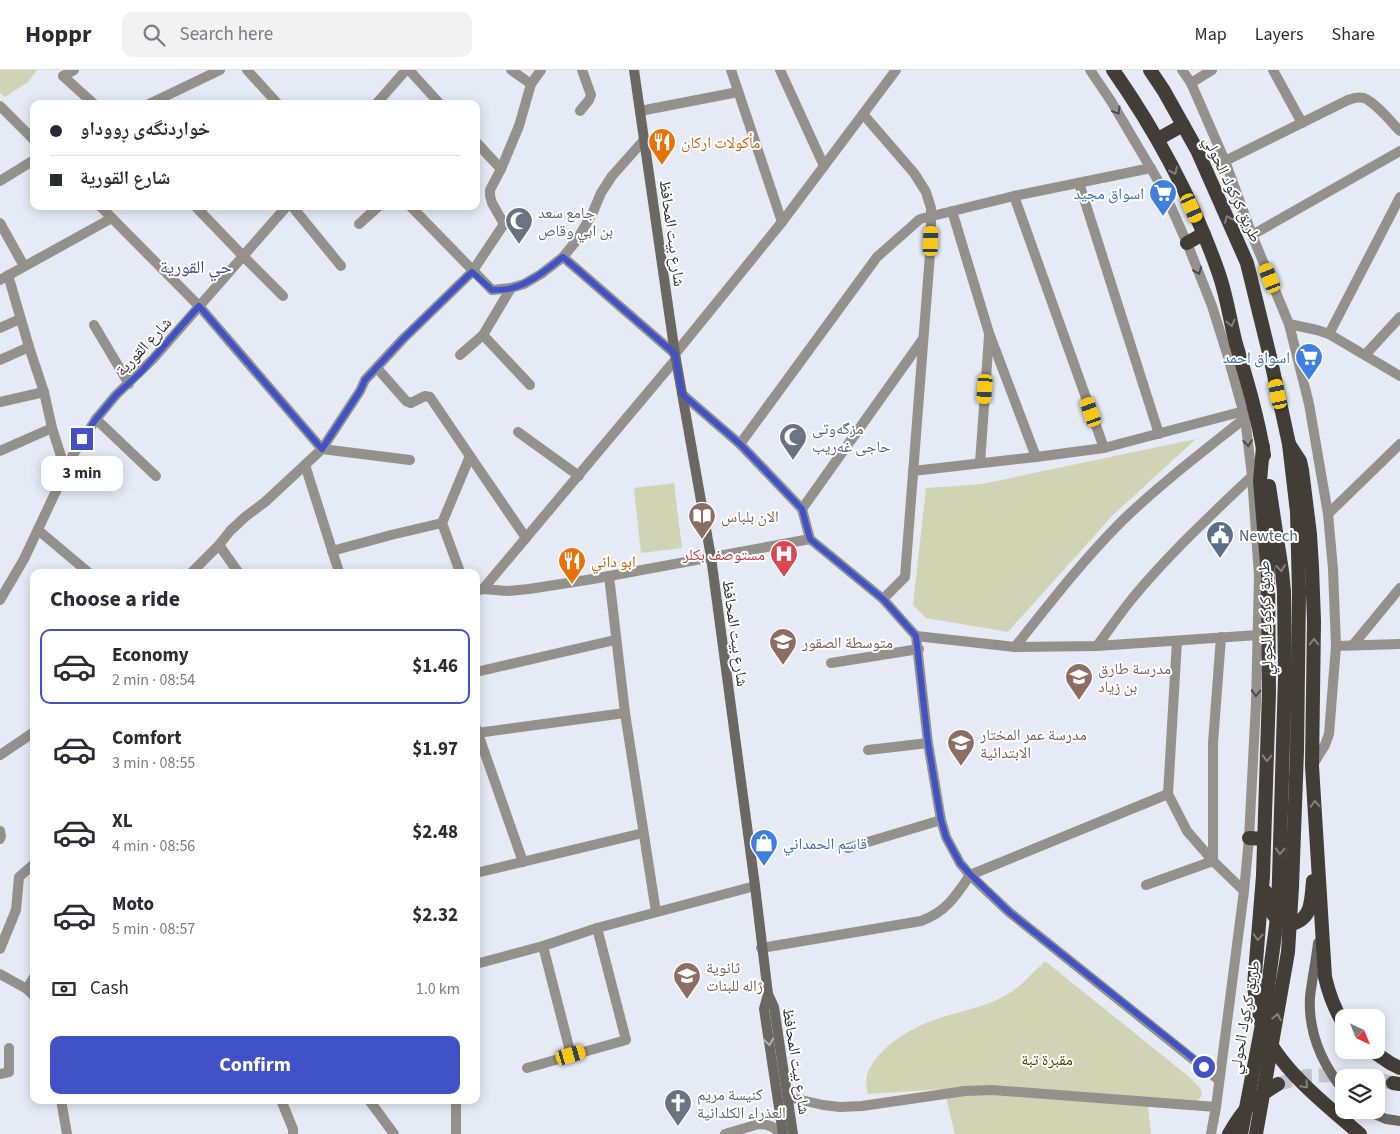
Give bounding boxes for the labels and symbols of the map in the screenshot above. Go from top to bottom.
one-way arrow [1111,105,1121,114]
restaurant icon: مأكولات اركان [647,127,677,166]
place label: مأكولات اركان [681,132,760,154]
street label: طريق كركوك الحولي [1197,133,1266,247]
one-way arrow [1168,166,1178,175]
street label: شارع بيت المحافظ [654,178,690,288]
supermarket icon: اسواق مجيد [1148,178,1178,217]
place label: اسواق مجيد [1074,183,1144,205]
car [1179,191,1204,225]
place label: جامع سعد بن ابي وقاص [538,202,613,243]
mosque icon: جامع سعد بن ابي وقاص [504,206,534,245]
one-way arrow [1224,215,1235,224]
car [922,226,939,256]
district label: حي القورية [160,255,232,282]
car [1257,261,1282,295]
one-way arrow [1192,266,1202,275]
street label: شارع القورية [111,312,177,381]
one-way arrow [1225,319,1236,328]
supermarket icon: اسواق احمد [1294,342,1324,381]
place label: اسواق احمد [1223,347,1290,369]
car [976,374,993,404]
car [1267,378,1288,410]
car [1078,395,1103,429]
place label: مزگەوتی حاجی غەریب [812,418,891,458]
mosque icon: مزگەوتی حاجی غەریب [778,422,808,461]
route end [71,428,93,450]
one-way arrow [1242,439,1253,447]
callout: 3 min [41,456,123,492]
library icon: الان بلباس [687,501,717,540]
place label: الان بلباس [721,506,779,528]
public building icon: Newtech [1205,520,1235,559]
place label: Newtech [1239,525,1298,547]
hospital icon: مستوصف بكلر [769,539,799,578]
place label: مستوصف بكلر [682,544,765,566]
restaurant icon: ابو داني [557,546,587,585]
place label: ابو داني [591,551,636,574]
street label: طريق كركوك الحولي [1253,560,1280,676]
one-way arrow [1276,563,1286,572]
street label: شارع بيت المحافظ [717,578,753,688]
school or university icon: متوسطة الصقور [768,627,798,666]
place label: متوسطة الصقور [801,632,893,654]
one-way arrow [1309,637,1319,645]
place label: مدرسة طارق بن زياد [1098,658,1171,698]
school or university icon: مدرسة طارق بن زياد [1064,662,1094,701]
one-way arrow [1251,689,1262,697]
place label: مدرسة عمر المختار الابتدائية [979,724,1087,764]
school or university icon: مدرسة عمر المختار الابتدائية [946,728,976,767]
one-way arrow [1262,754,1272,762]
one-way arrow [1309,800,1320,808]
shop icon: قاسم الحمداني [749,828,779,867]
place label: قاسم الحمداني [783,833,867,856]
one-way arrow [1275,848,1285,855]
one-way arrow [1252,934,1263,942]
place label: ثانوية ژاله للبنات [706,957,763,997]
street label: طريق كركوك الحولي [1224,959,1267,1076]
school or university icon: ثانوية ژاله للبنات [672,961,702,1000]
street label: شارع بيت المحافظ [777,1006,815,1116]
north arrow [1335,1009,1385,1059]
one-way arrow [1271,1013,1281,1021]
one-way arrow [763,1038,774,1046]
car [554,1044,587,1066]
park label: مقبرة تبة [1021,1049,1073,1071]
route start [1193,1056,1215,1078]
one-way arrow [1299,1079,1308,1088]
place label: كنيسة مريم العذراء الكلدانية [697,1084,786,1124]
church icon: كنيسة مريم العذراء الكلدانية [663,1088,693,1127]

